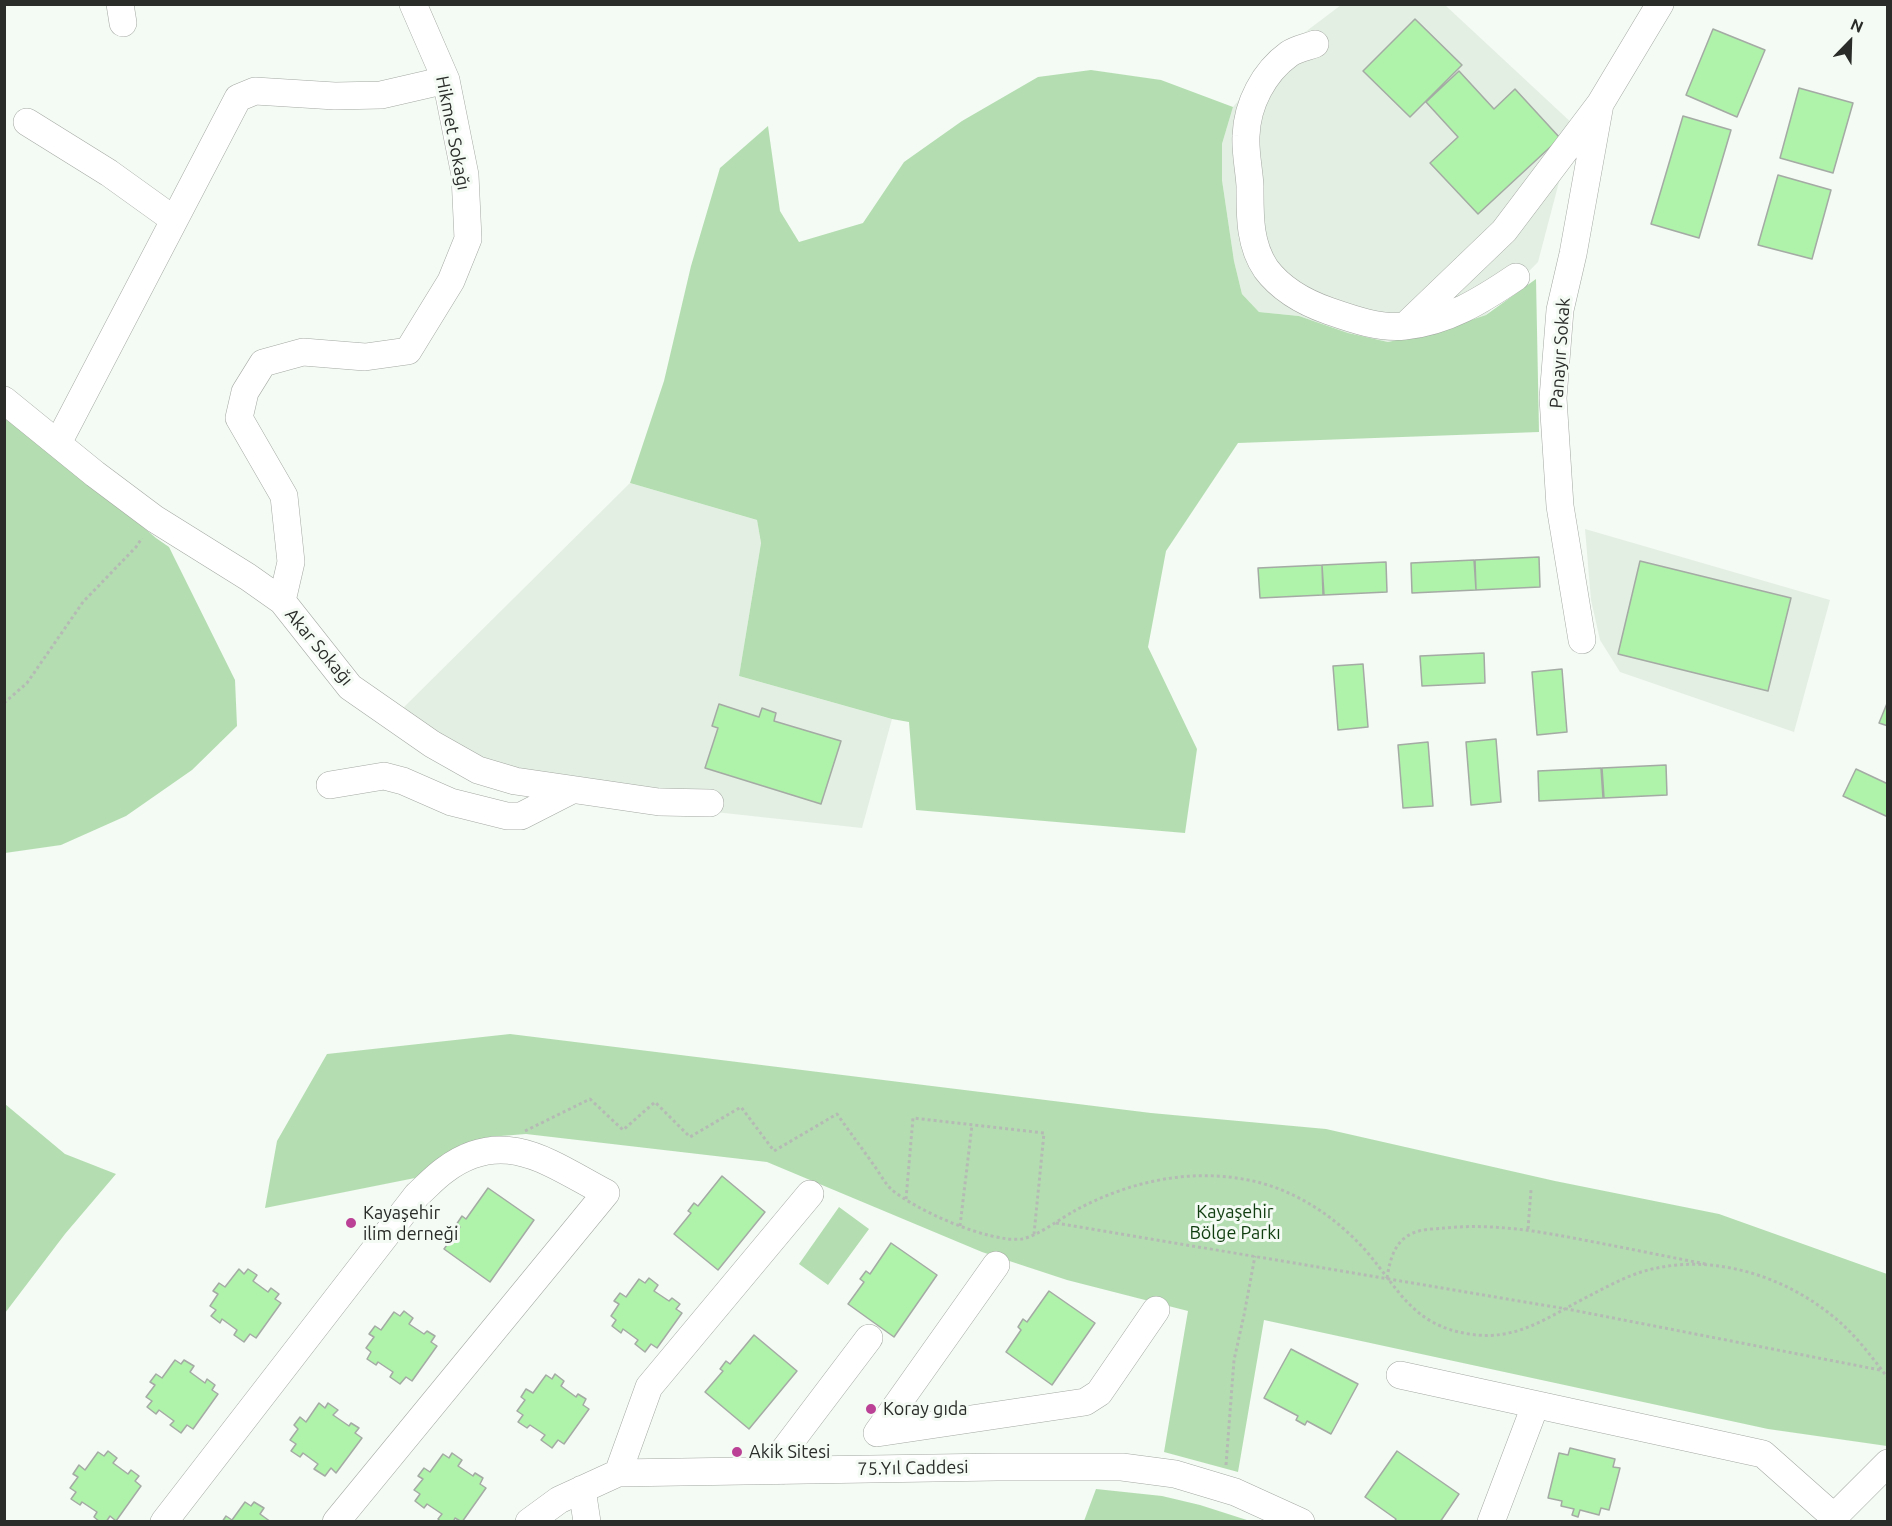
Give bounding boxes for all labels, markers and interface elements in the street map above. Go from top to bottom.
north arrow [1820,12,1880,72]
text: N [1848,15,1866,36]
street label: Hikmet Sokağı [431,74,475,192]
street label: Panayır Sokak [1545,297,1575,409]
street label: Akar Sokağı [281,604,357,690]
park label: Kayaşehir Bölge Parkı [1189,1201,1281,1244]
place label: Kayaşehir ilim derneği [363,1202,458,1244]
marker: Kayaşehir ilim derneği [344,1216,358,1230]
place label: Koray gıda [883,1398,968,1420]
marker: Koray gıda [864,1402,878,1416]
place label: Akik Sitesi [749,1441,830,1463]
marker: Akik Sitesi [730,1445,744,1459]
street label: 75.Yıl Caddesi [857,1456,969,1480]

